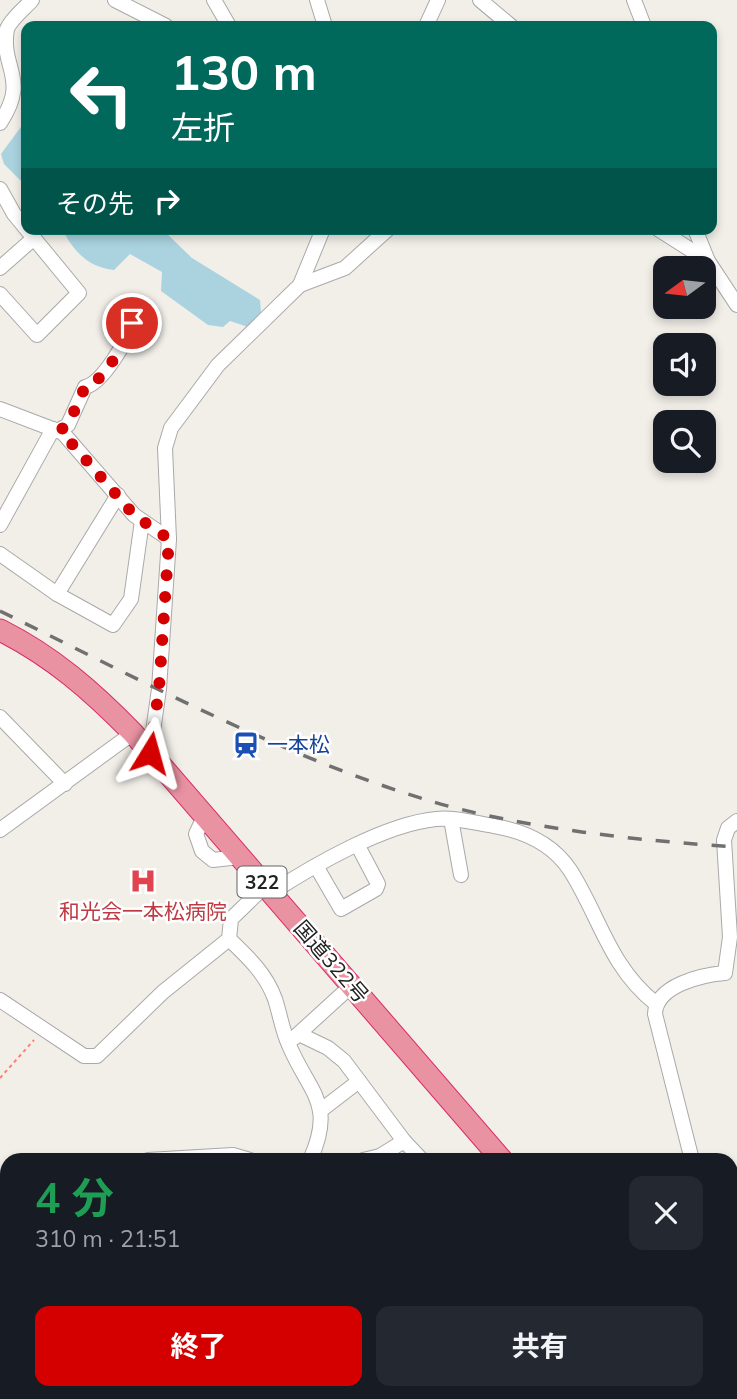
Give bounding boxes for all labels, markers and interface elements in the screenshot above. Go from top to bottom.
text: 130 m [171,41,317,102]
icon: left [56,49,147,140]
text: 左折 [171,107,235,147]
icon: right [148,182,186,220]
text: その先 [56,187,134,220]
north arrow [653,256,716,318]
map controls [653,256,716,473]
pin [102,293,162,353]
icon: arrive [113,304,151,342]
button: sound [653,333,716,396]
button: search [653,410,716,473]
position arrow [113,716,187,790]
station icon: 一本松 [231,730,261,760]
place label: 一本松 [267,731,330,757]
hospital icon: 和光会一本松病院 [128,866,158,896]
road number: 322 [238,866,286,898]
place label: 和光会一本松病院 [59,898,227,924]
street label: 国道322号 [289,915,375,1008]
text: 4 分 [35,1171,114,1224]
button: close [629,1176,703,1250]
text: 310 m · 21:51 [35,1224,180,1253]
button: 終了 [35,1306,362,1386]
button: 共有 [376,1306,703,1386]

